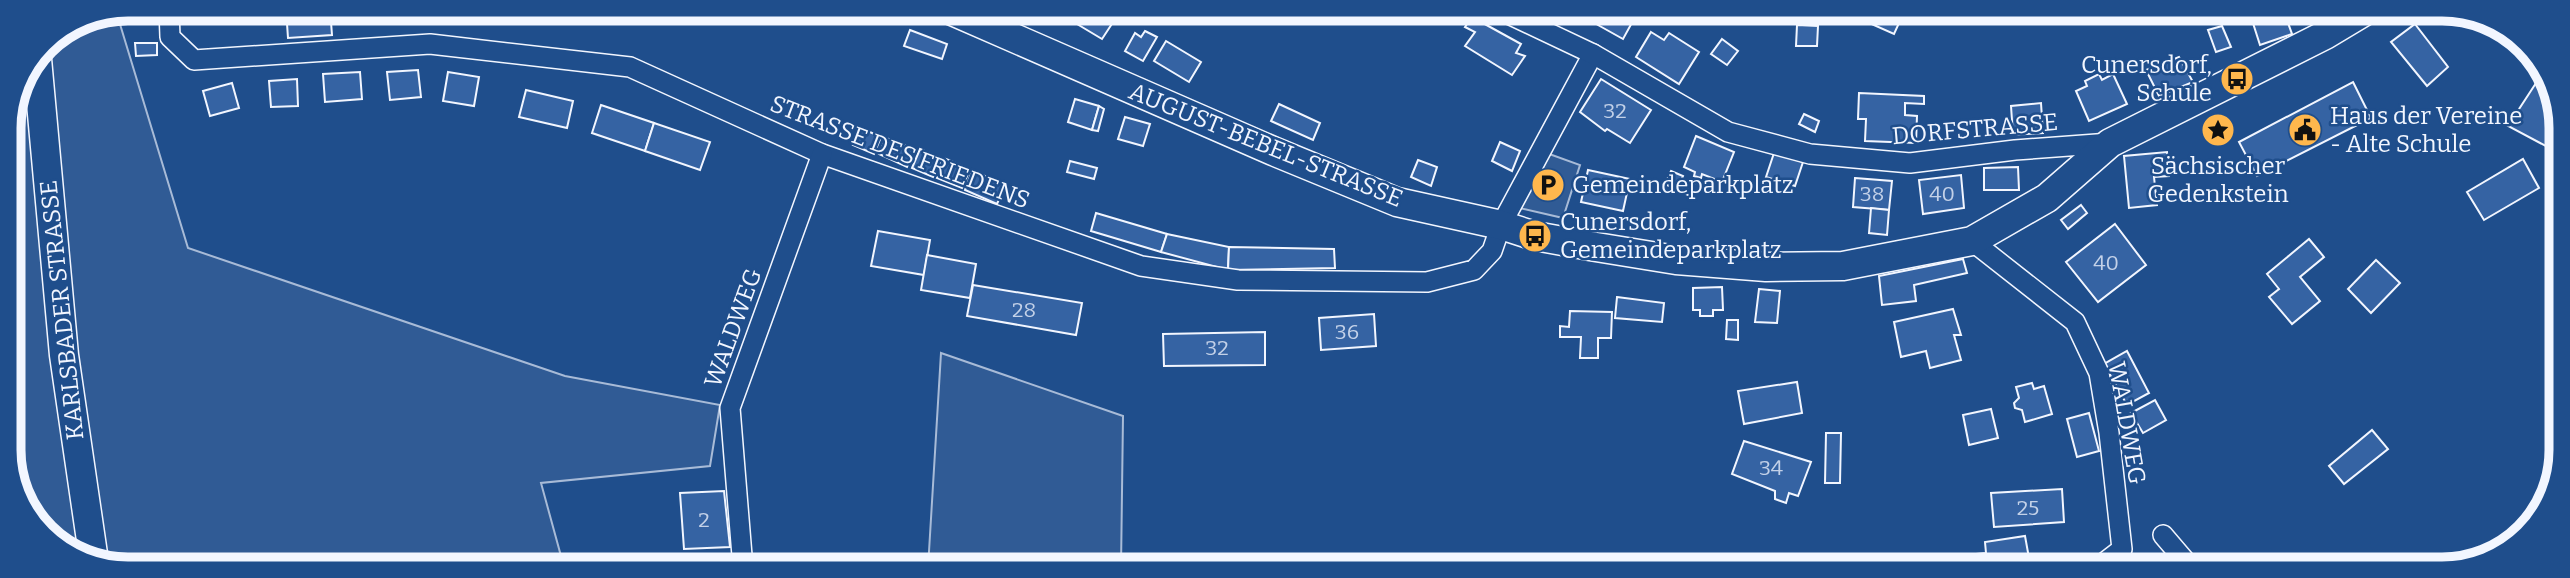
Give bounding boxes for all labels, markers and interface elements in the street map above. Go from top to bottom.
place label: Cunersdorf, Schule [2081,51,2212,107]
bus stop icon: Cunersdorf, Schule [2218,60,2256,98]
street label: AUGUST-BEBEL-STRASSE [1125,77,1407,213]
street label: STRASSE DES FRIEDENS [766,90,1034,214]
house number: 32 [1603,98,1627,124]
place label: Haus der Vereine - Alte Schule [2330,102,2522,158]
street label: DORFSTRASSE [1891,108,2059,150]
place icon: Sächsischer Gedenkstein [2199,111,2237,149]
public building icon: Haus der Vereine - Alte Schule [2286,111,2324,149]
place label: Sächsischer Gedenkstein [2147,152,2289,208]
parking icon: Gemeindeparkplatz [1529,166,1567,204]
place label: Gemeindeparkplatz [1572,171,1794,199]
street label: KARLSBADER STRASSE [34,179,90,441]
house number: 38 [1860,181,1884,207]
house number: 40 [1929,181,1955,207]
place label: Cunersdorf, Gemeindeparkplatz [1560,208,1782,264]
bus stop icon: Cunersdorf, Gemeindeparkplatz [1516,217,1554,255]
house number: 40 [2093,250,2119,276]
street label: WALDWEG [699,265,767,391]
house number: 28 [1012,297,1036,323]
house number: 36 [1335,319,1359,345]
house number: 32 [1205,335,1229,361]
street label: WALDWEG [2102,359,2152,487]
house number: 34 [1759,455,1783,481]
house number: 25 [2017,495,2039,521]
house number: 2 [698,507,710,533]

